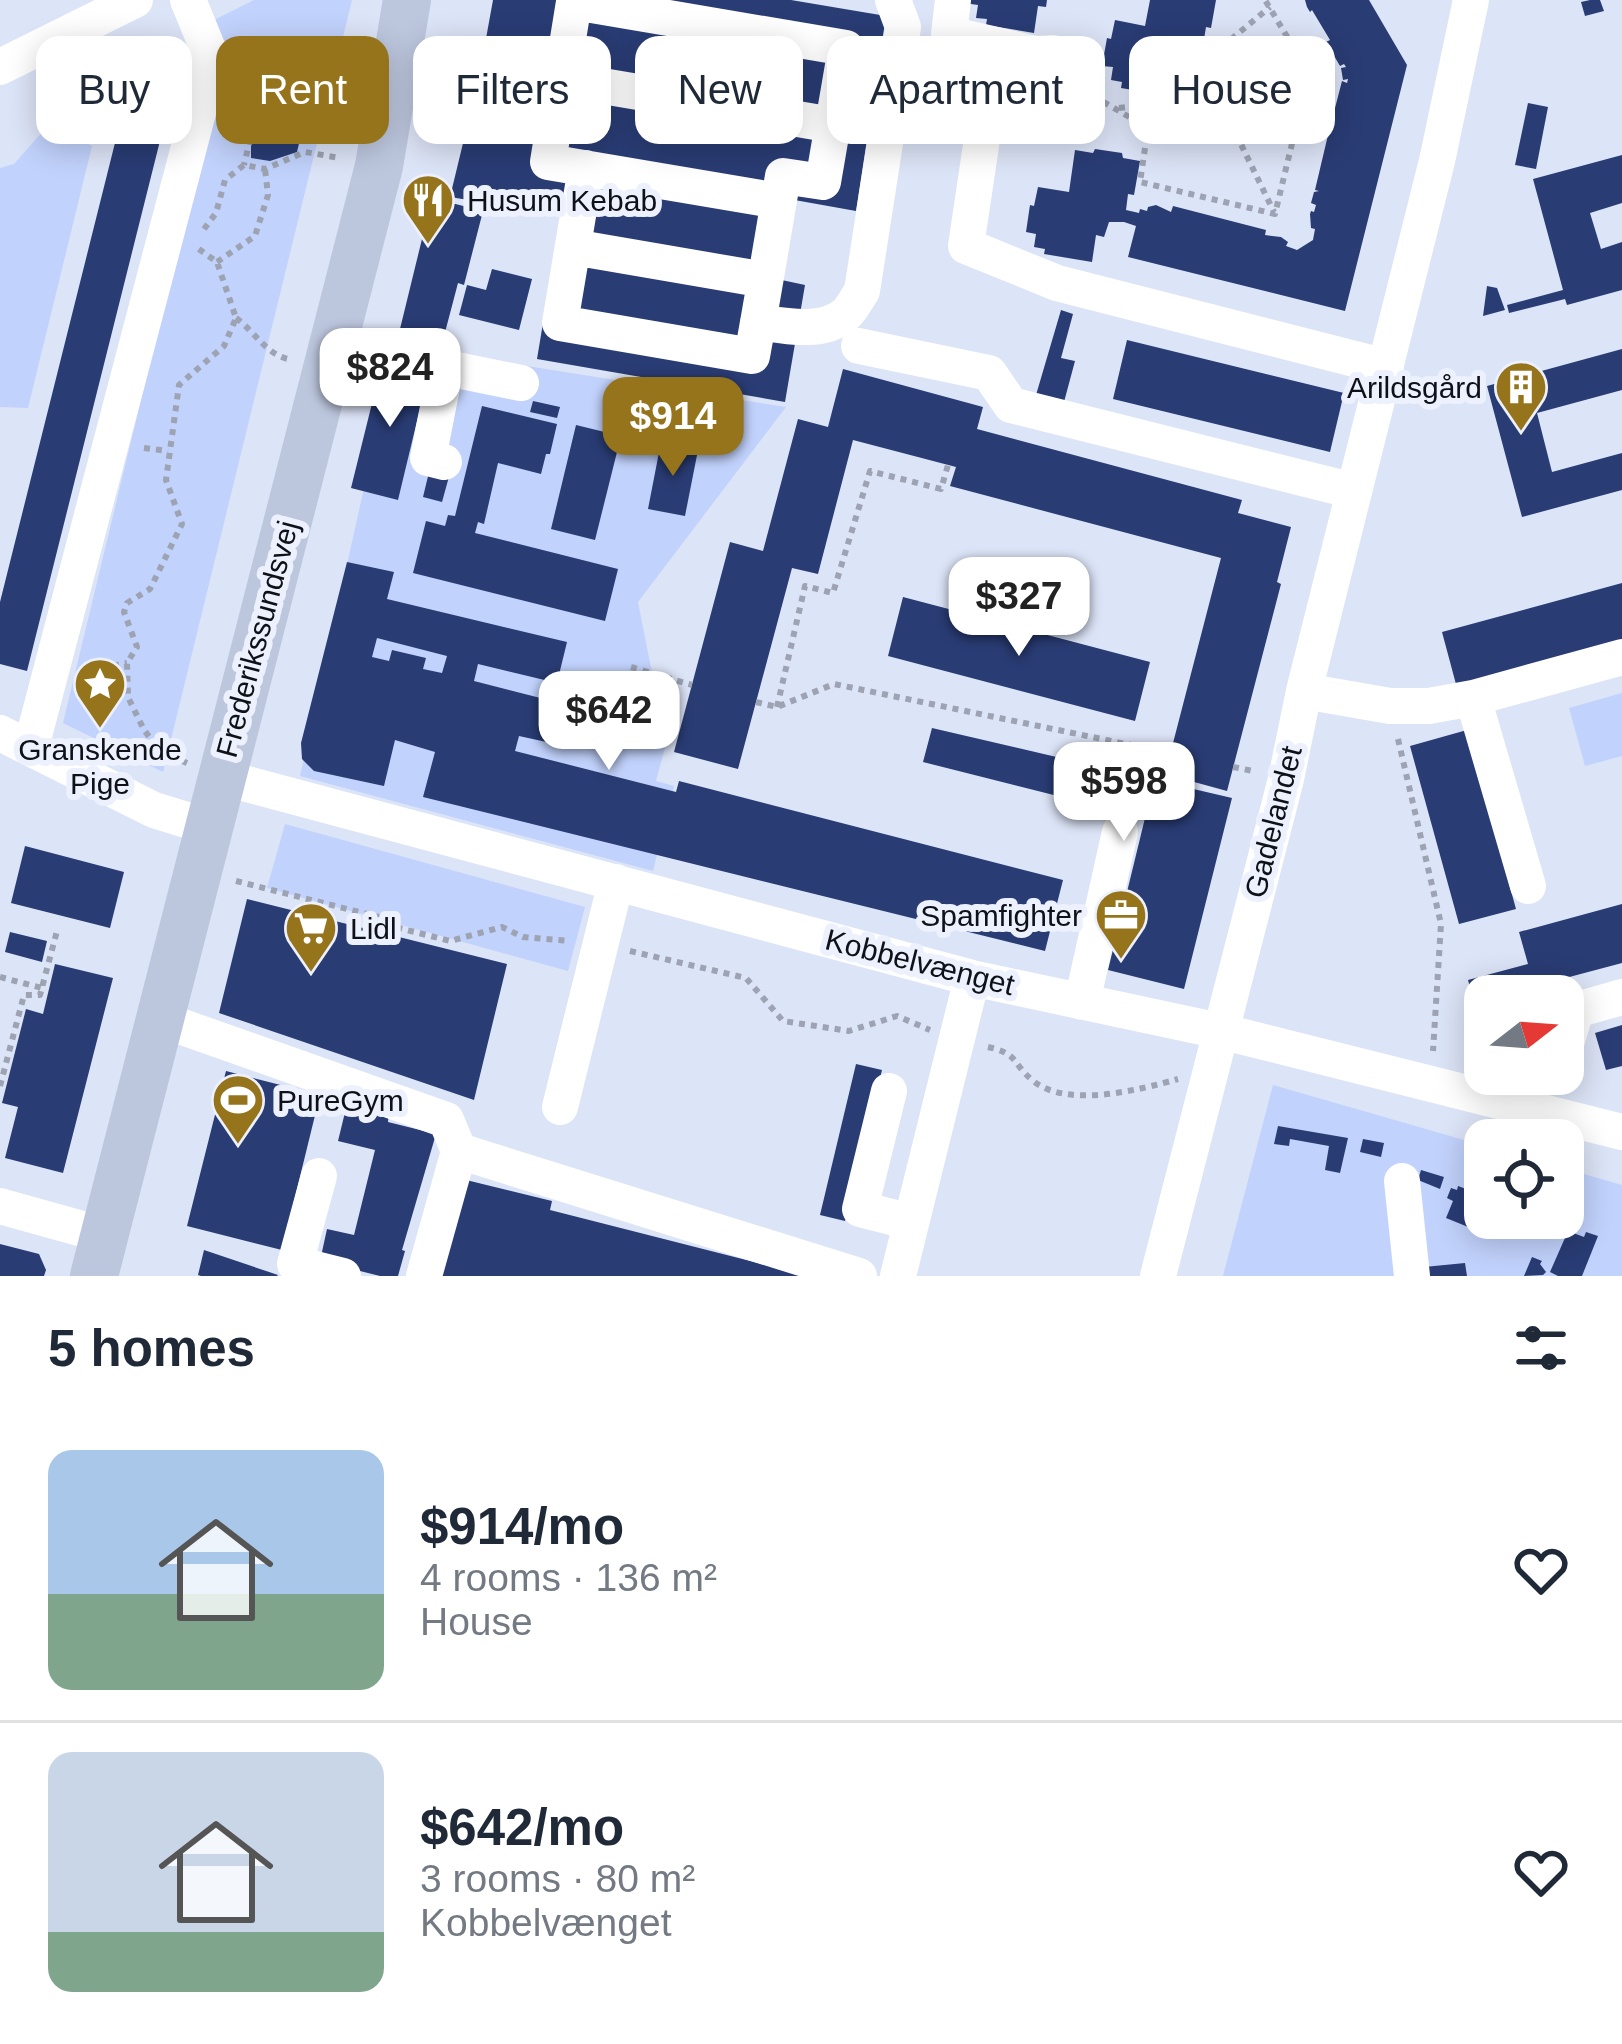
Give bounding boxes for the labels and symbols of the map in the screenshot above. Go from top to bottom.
restaurant icon: Husum Kebab [400,172,456,246]
place label: Husum Kebab [467,184,657,217]
pin: $824 [319,328,461,430]
building icon: Arildsgård [1493,359,1549,433]
place label: Arildsgård [1347,371,1482,404]
pin: $914 [602,377,744,479]
street label: Frederikssundsvej [210,517,304,761]
pin: $327 [948,557,1090,659]
place icon: Granskende Pige [72,656,128,730]
pin: $642 [538,671,680,773]
place label: Granskende Pige [18,733,182,800]
pin: $598 [1053,742,1195,844]
street label: Gadelandet [1238,742,1308,901]
office icon: Spamfighter [1093,887,1149,961]
place label: Spamfighter [920,899,1082,932]
supermarket icon: Lidl [283,900,339,974]
place label: Lidl [350,912,397,945]
street label: Kobbelvænget [822,923,1018,1002]
north arrow [1464,975,1584,1095]
sports icon: PureGym [210,1072,266,1146]
place label: PureGym [277,1084,404,1117]

